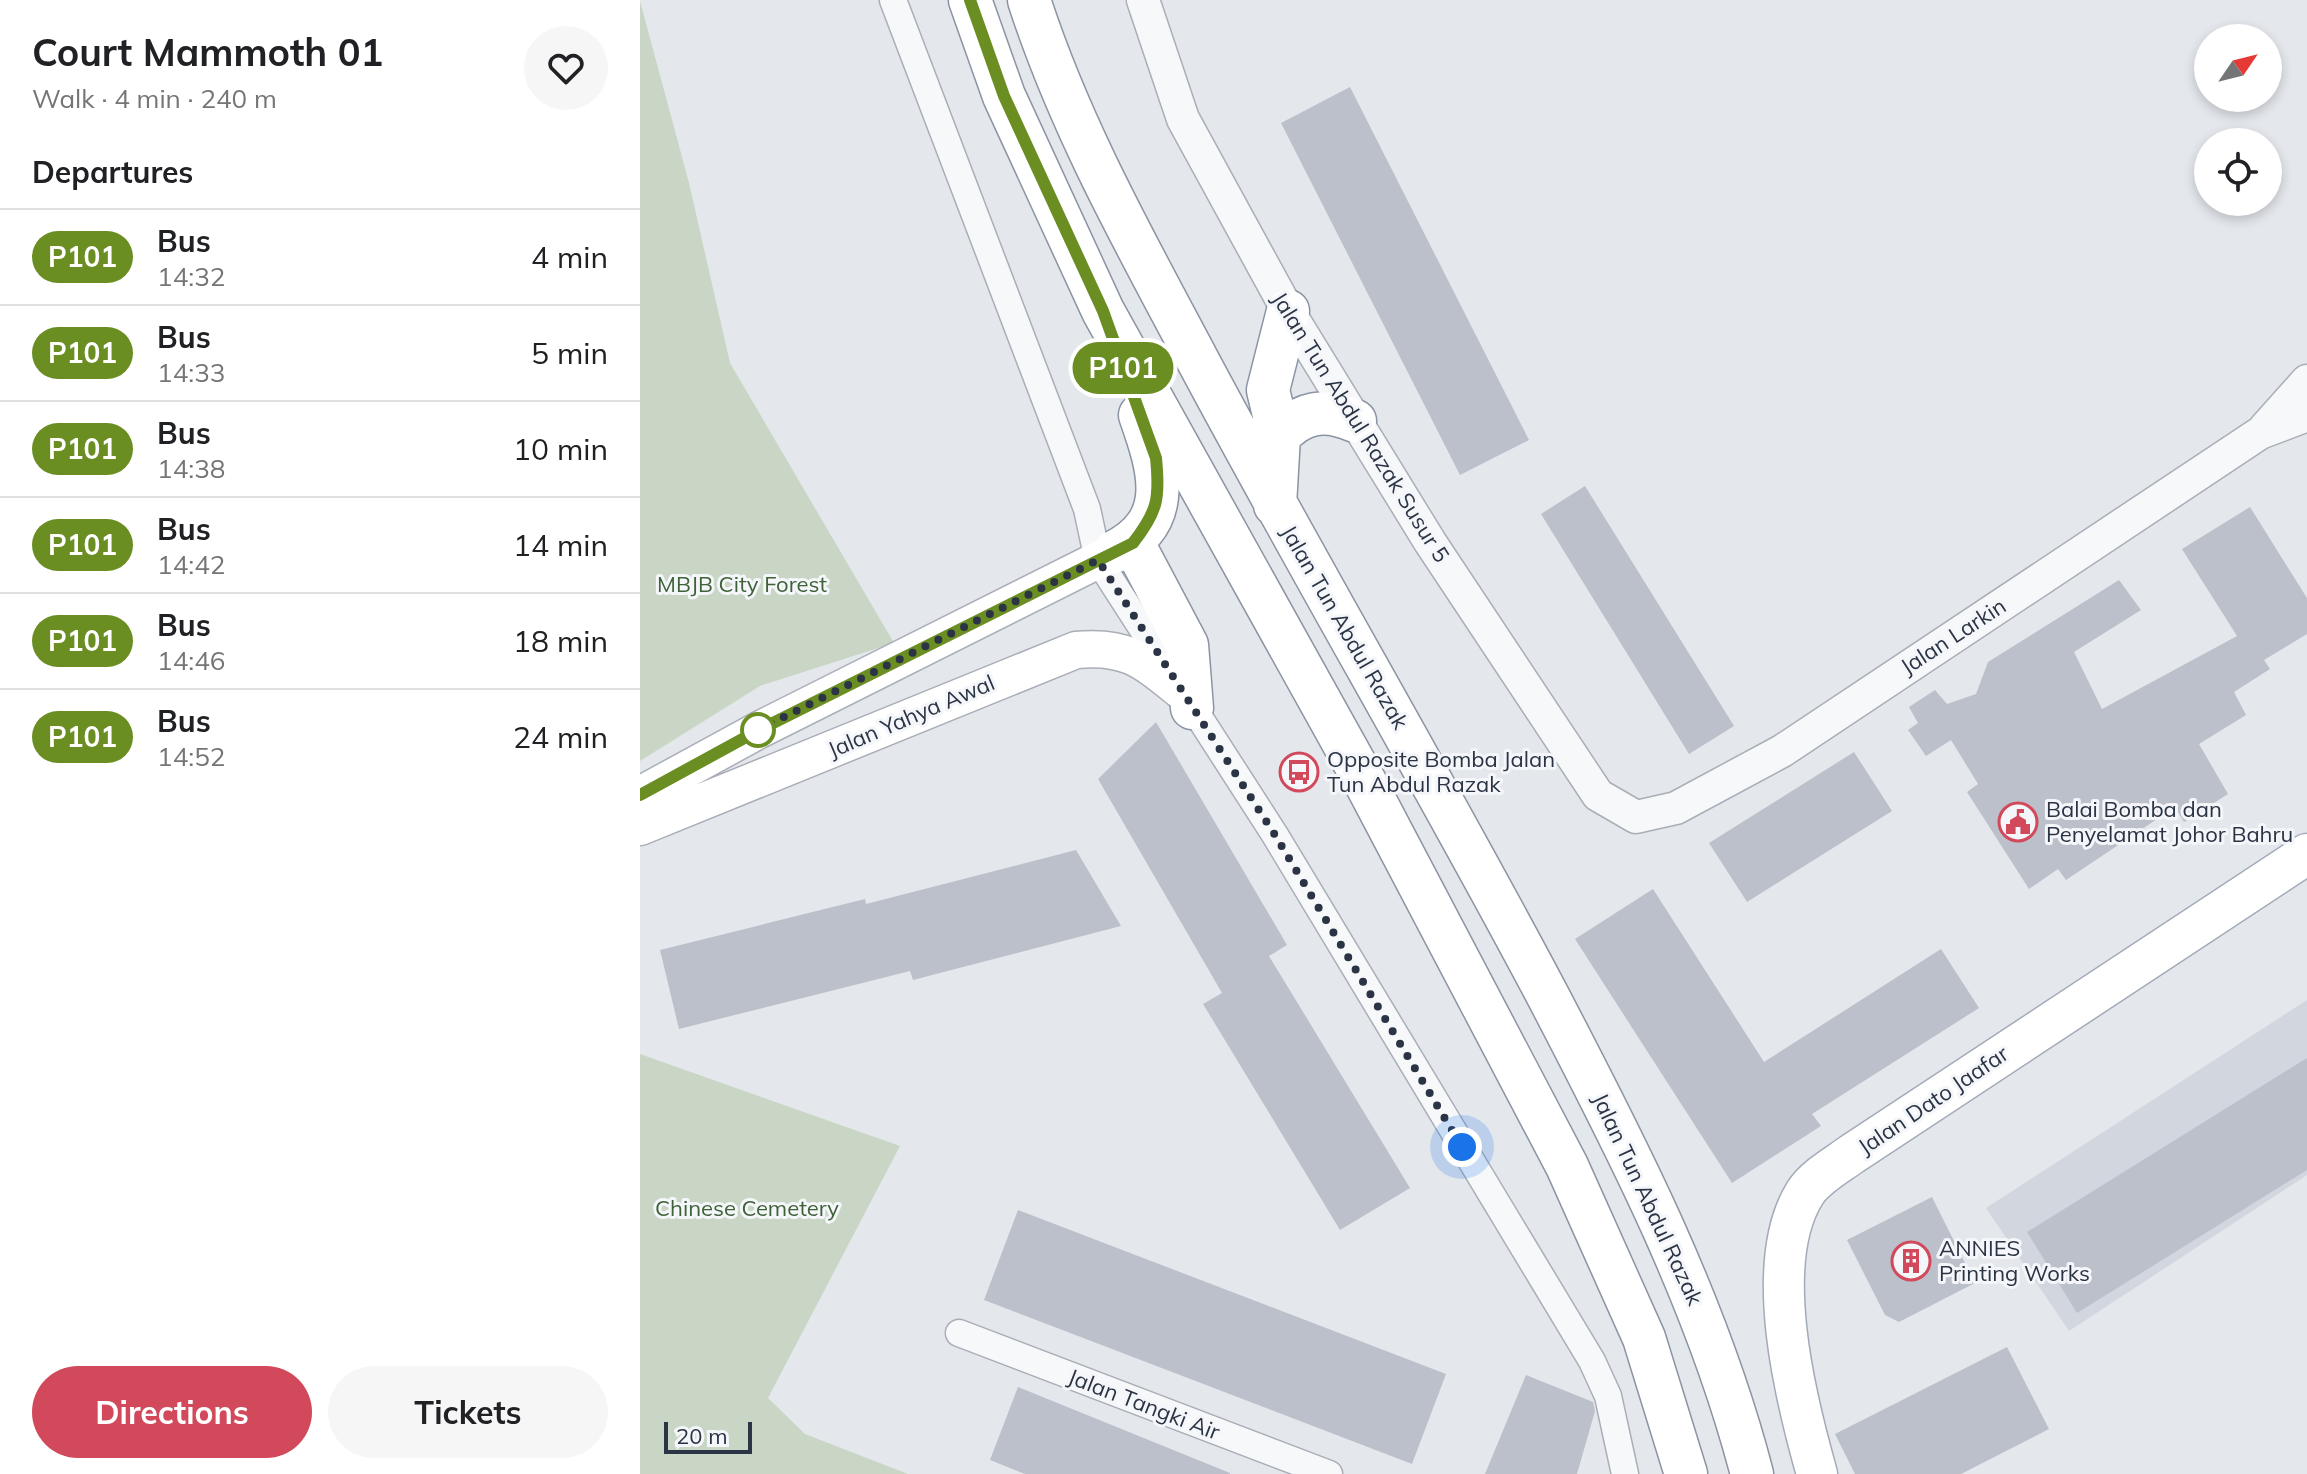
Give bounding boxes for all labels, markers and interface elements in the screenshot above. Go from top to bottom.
north arrow [2194,24,2282,112]
map controls [2194,24,2282,216]
button: heart [524,26,608,110]
text: Court Mammoth 01 [32,28,383,76]
text: Walk · 4 min · 240 m [32,82,277,115]
button: locate [2194,128,2282,216]
text: Departures [32,153,193,191]
text: Bus [157,222,211,260]
text: 4 min [531,238,608,276]
text: P101 [48,239,117,274]
text: 14:32 [157,260,225,293]
street label: Jalan Tun Abdul Razak Susur 5 [1266,287,1456,567]
text: Bus [157,318,211,356]
text: 5 min [531,334,608,372]
text: P101 [48,335,117,370]
line badge: P101 [1067,342,1179,394]
text: P101 [1088,350,1158,385]
text: 14:33 [157,356,225,389]
text: Bus [157,414,211,452]
text: 10 min [513,430,608,468]
text: P101 [48,431,117,466]
text: 14:38 [157,452,225,485]
text: Bus [157,510,211,548]
street label: Jalan Tun Abdul Razak [1275,520,1415,735]
text: 14 min [513,526,608,564]
text: P101 [48,527,117,562]
text: 14:42 [157,548,225,581]
park label: MBJB City Forest [657,570,827,598]
street label: Jalan Larkin [1895,592,2011,680]
text: Bus [157,606,211,644]
text: 18 min [513,622,608,660]
text: P101 [48,623,117,658]
text: 14:46 [157,644,225,677]
street label: Jalan Yahya Awal [823,668,999,764]
text: Bus [157,702,211,740]
unlabelled marker [741,713,775,747]
text: 24 min [513,718,608,756]
text: P101 [48,719,117,754]
text: 14:52 [157,740,225,773]
place label: Opposite Bomba Jalan Tun Abdul Razak [1327,745,1555,798]
bus stop icon: Opposite Bomba Jalan Tun Abdul Razak [1278,751,1320,793]
place label: Balai Bomba dan Penyelamat Johor Bahru [2046,795,2293,848]
public building icon: Balai Bomba dan Penyelamat Johor Bahru [1997,801,2039,843]
street label: Jalan Dato Jaafar [1853,1039,2013,1161]
street label: Jalan Tun Abdul Razak [1586,1088,1710,1310]
your location [1442,1127,1482,1167]
park label: Chinese Cemetery [655,1194,839,1222]
place label: ANNIES Printing Works [1939,1234,2090,1287]
building icon: ANNIES Printing Works [1890,1240,1932,1282]
street label: Jalan Tangki Air [1064,1362,1224,1446]
button: Directions [32,1366,312,1458]
button: Tickets [328,1366,608,1458]
scale bar [664,1418,752,1454]
text: 20 m [676,1422,727,1450]

